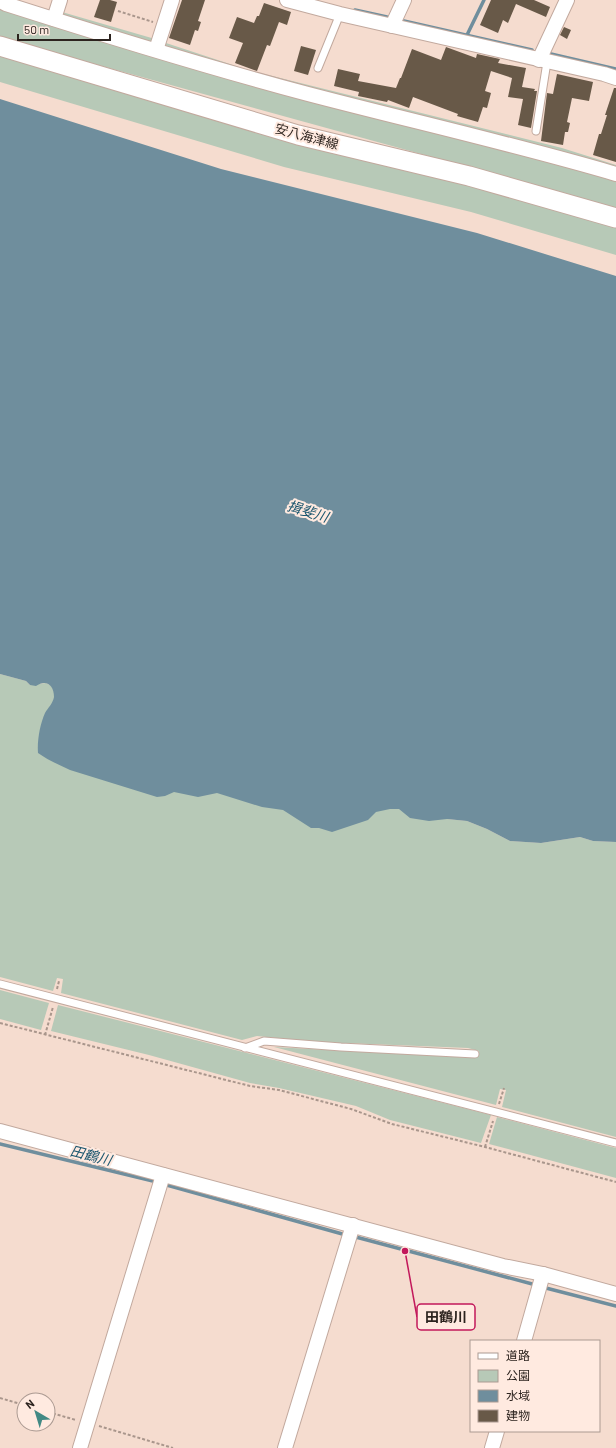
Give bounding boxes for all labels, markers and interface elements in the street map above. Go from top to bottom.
scale bar [18,16,110,42]
text: 50 m [24,22,49,36]
street label: 安八海津線 [274,120,340,152]
water label: 揖斐川 [285,497,332,526]
water label: 田鶴川 [69,1142,115,1169]
callout: 田鶴川 [417,1304,475,1330]
text: 田鶴川 [425,1308,467,1325]
legend [470,1340,600,1432]
text: 道路 [506,1348,530,1362]
text: 公園 [506,1368,530,1382]
text: 水域 [506,1388,530,1402]
north arrow [16,1392,56,1432]
text: N [23,1396,36,1411]
text: 建物 [506,1408,530,1422]

